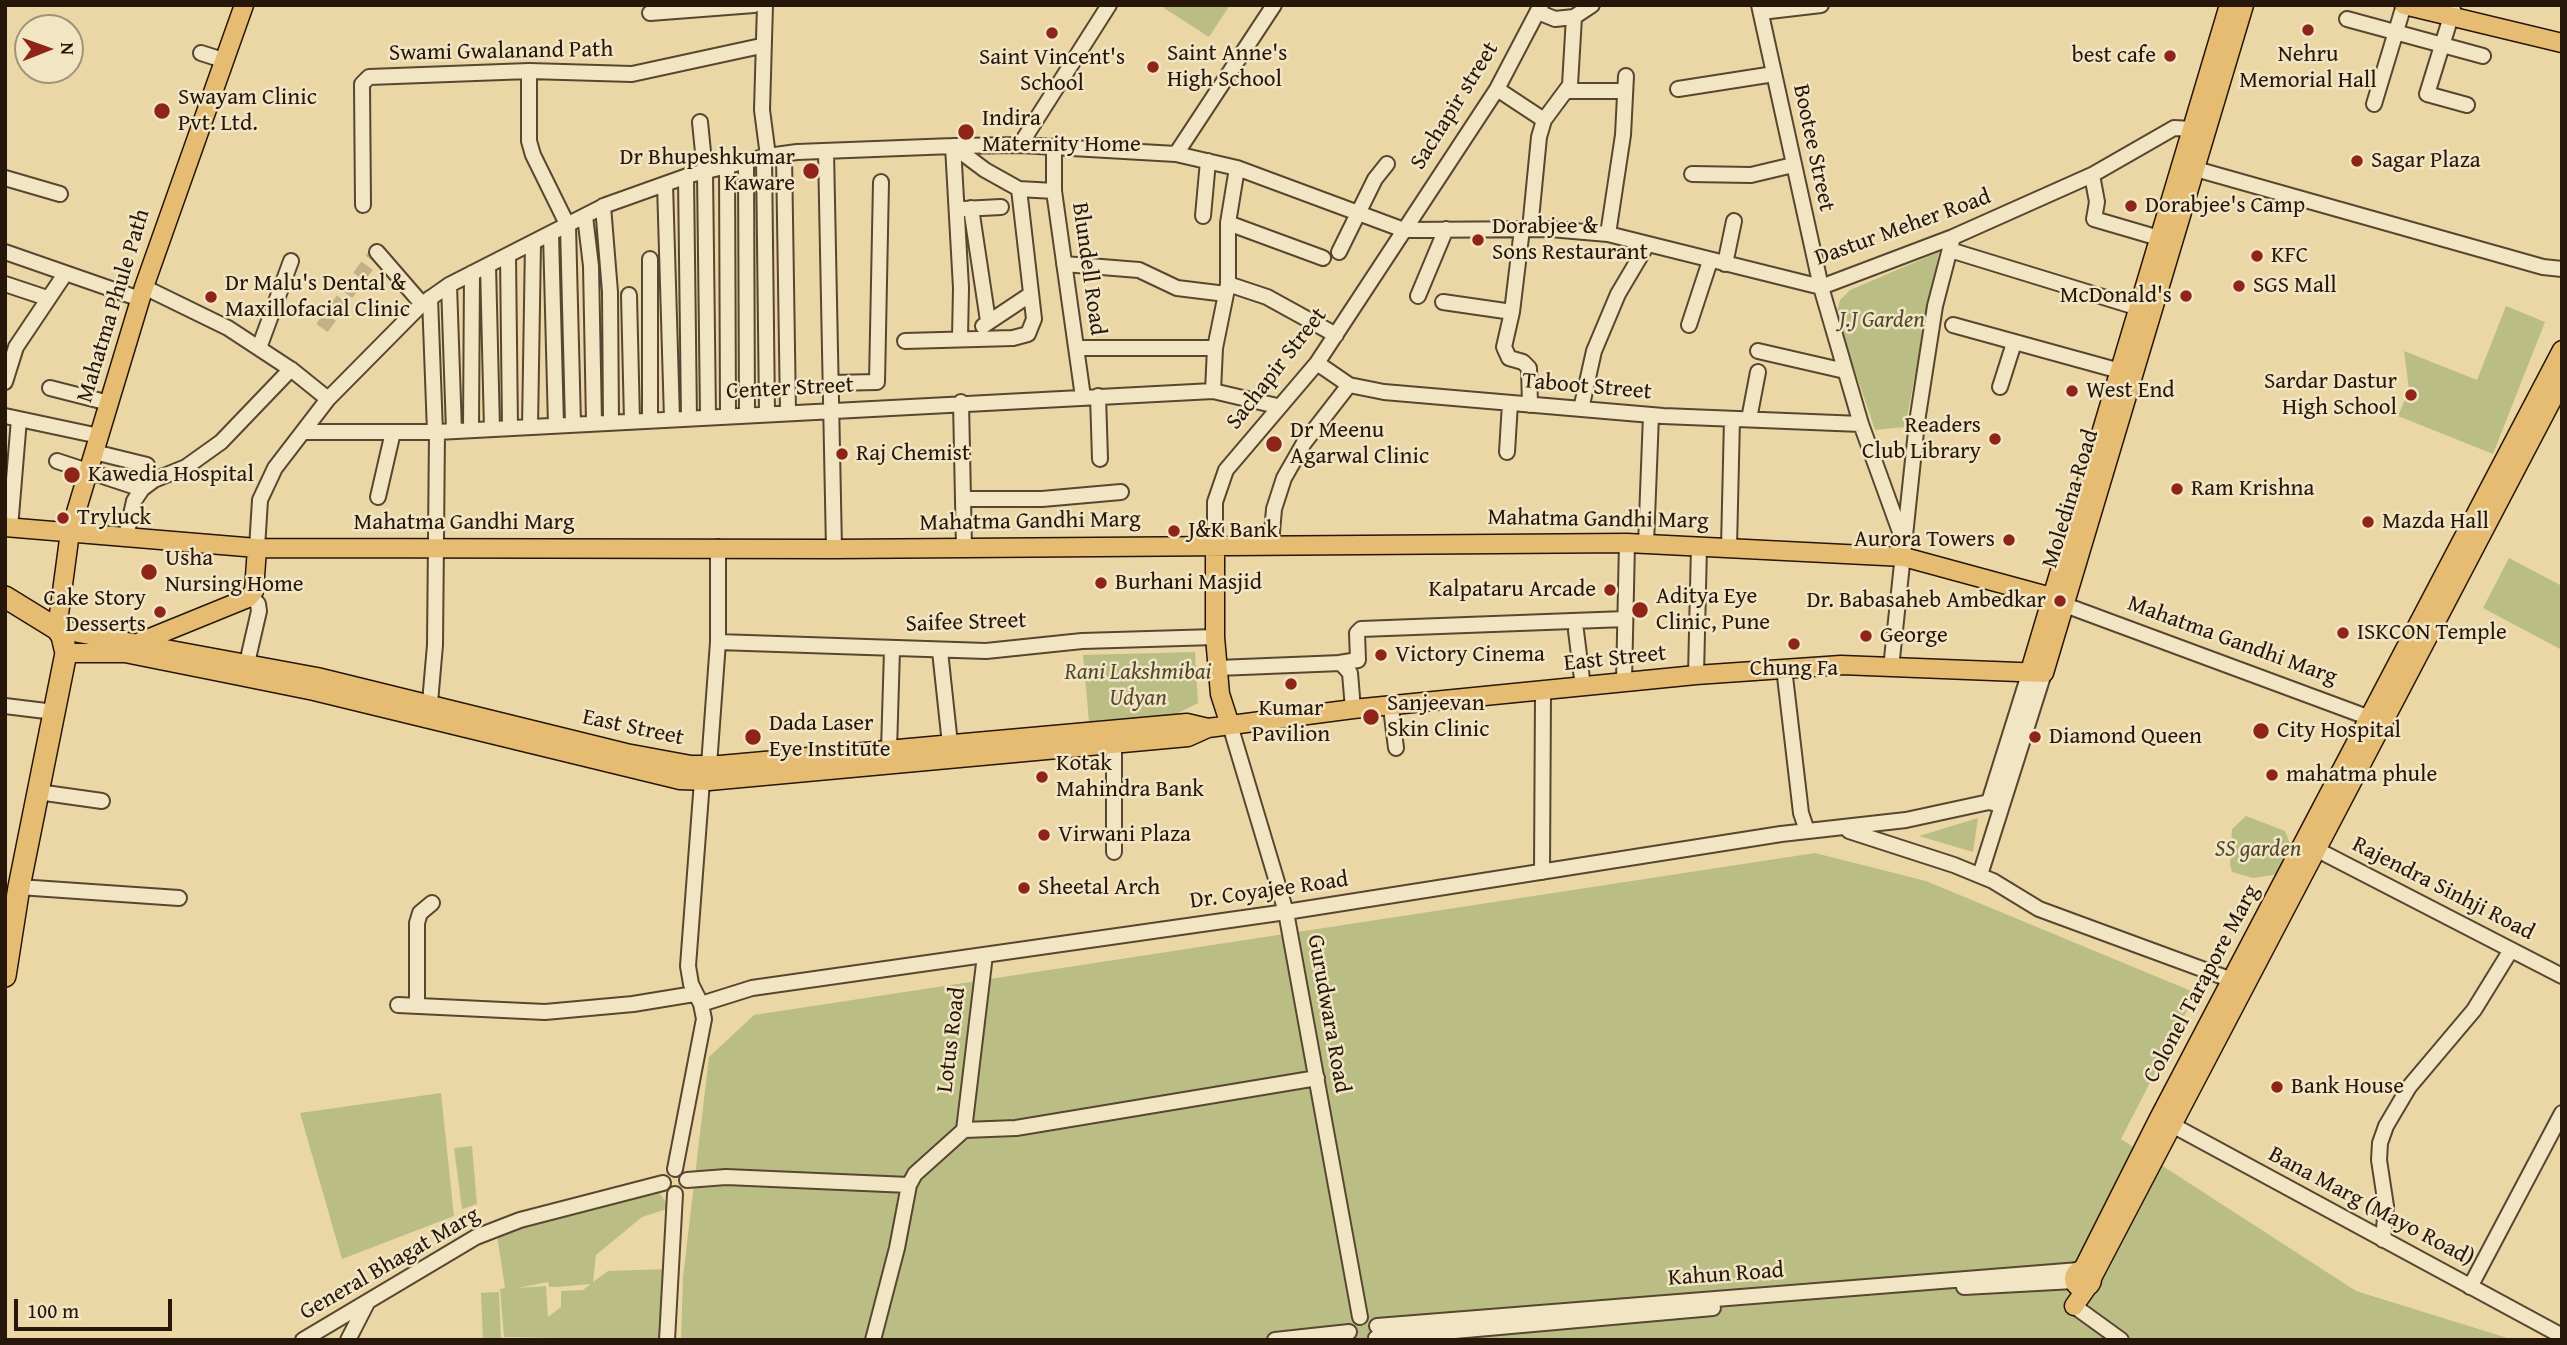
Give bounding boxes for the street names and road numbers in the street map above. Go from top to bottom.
street label: Swami Gwalanand Path [389,36,613,68]
street label: Sachapir street [1405,37,1505,175]
street label: Bootee Street [1786,82,1840,214]
street label: Dastur Meher Road [1811,183,1995,273]
street label: Blundell Road [1065,201,1111,337]
street label: Mahatma Phule Path [71,206,157,406]
street label: Sachapir Street [1221,302,1333,436]
street label: Taboot Street [1521,368,1653,406]
street label: Center Street [725,372,855,406]
street label: Moledina Road [2037,426,2105,572]
street label: Mahatma Gandhi Marg [1487,504,1709,536]
street label: Mahatma Gandhi Marg [919,506,1141,538]
street label: Mahatma Gandhi Marg [353,509,575,537]
street label: Mahatma Gandhi Marg [2123,590,2341,692]
street label: Saifee Street [905,607,1027,639]
street label: East Street [1562,640,1668,678]
street label: East Street [580,704,686,752]
street label: Rajendra Sinhji Road [2347,831,2539,947]
street label: Dr. Coyajee Road [1188,866,1350,916]
street label: Colonel Tarapore Marg [2138,880,2266,1088]
street label: Gurudwara Road [1300,933,1356,1095]
street label: Lotus Road [932,986,972,1094]
street label: Bana Marg (Mayo Road) [2263,1141,2479,1273]
street label: General Bhagat Marg [295,1201,485,1327]
street label: Kahun Road [1667,1257,1785,1293]

